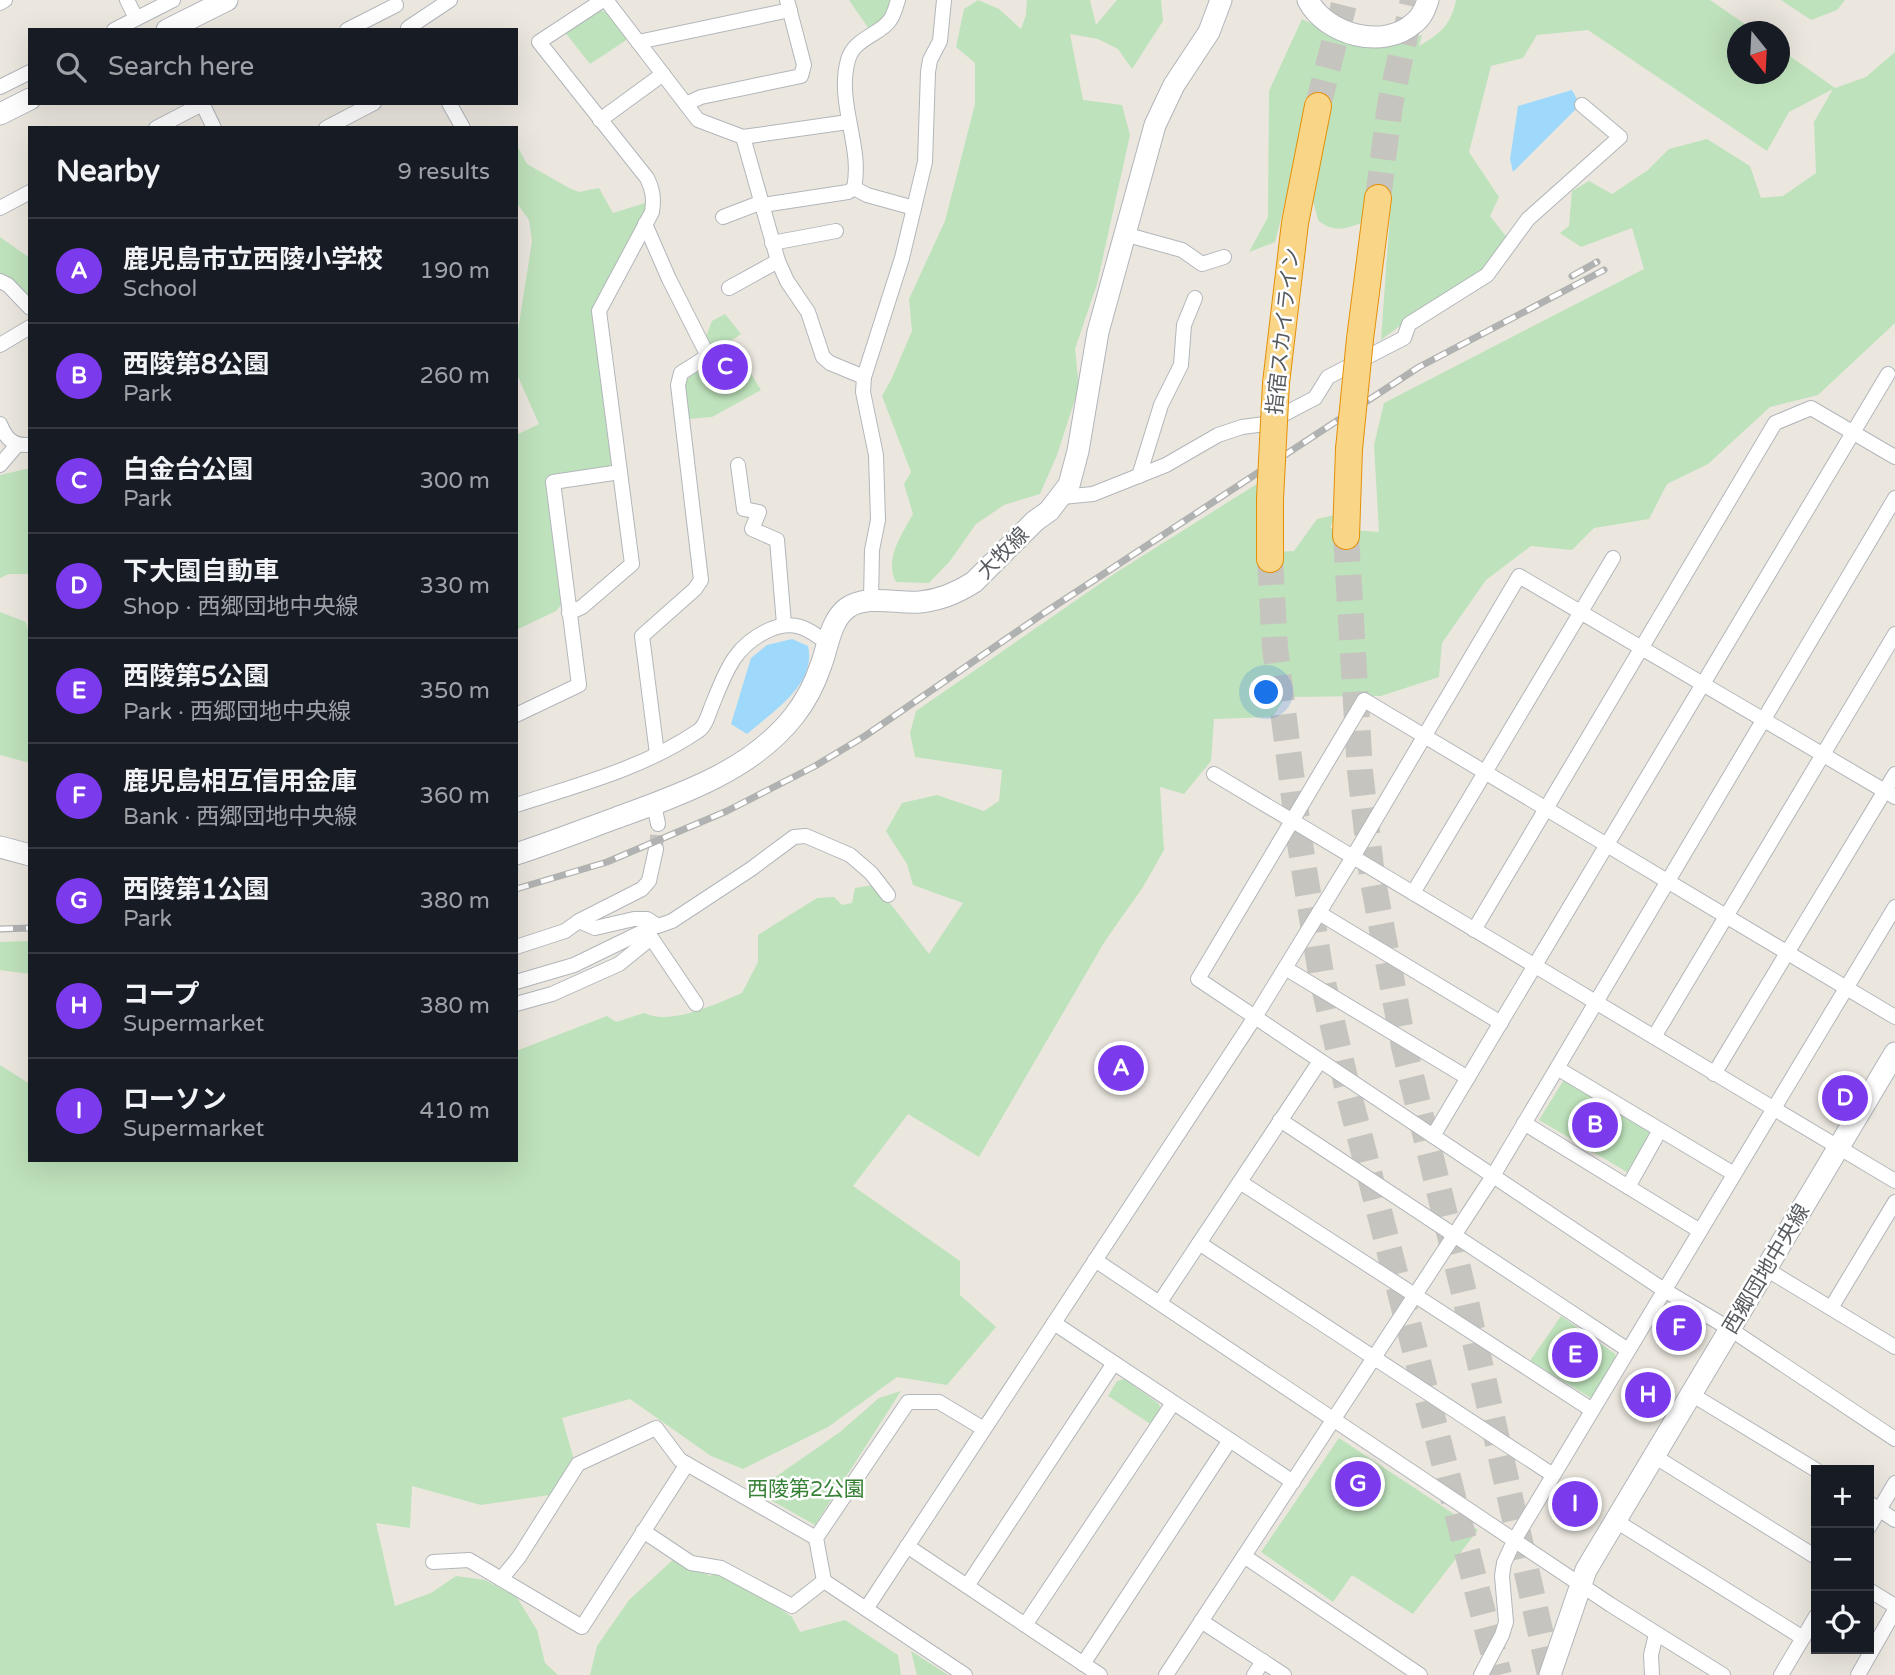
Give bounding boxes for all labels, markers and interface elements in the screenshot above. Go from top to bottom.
north arrow [1727,21,1790,84]
search box [28,28,518,105]
icon: search [52,48,90,86]
text: Search here [108,51,254,82]
text: Nearby [56,153,160,190]
text: 9 results [397,158,490,186]
text: 鹿児島市立西陵小学校 [123,244,383,275]
street label: 指宿スカイライン [1262,246,1305,416]
text: A [70,257,88,285]
text: 190 m [420,257,490,285]
text: School [123,275,197,303]
pin: C [702,341,748,393]
text: 西陵第8公園 [123,349,269,380]
text: B [71,362,87,390]
text: 260 m [420,362,490,390]
text: Park [123,380,172,408]
text: 白金台公園 [123,454,253,485]
text: C [71,467,87,495]
text: 300 m [420,467,490,495]
text: Park [123,485,172,513]
street label: 大牧線 [972,522,1034,584]
text: 下大園自動車 [123,556,279,587]
text: D [70,572,88,600]
text: 330 m [420,572,490,600]
text: Shop · 西郷団地中央線 [123,593,358,621]
text: 西陵第5公園 [123,661,269,692]
your location [1249,675,1283,709]
text: E [72,677,86,705]
text: 350 m [420,677,490,705]
text: Park · 西郷団地中央線 [123,698,351,726]
text: 鹿児島相互信用金庫 [123,766,357,797]
text: F [72,782,86,810]
text: 360 m [420,782,490,810]
text: Bank · 西郷団地中央線 [123,803,357,831]
text: 西陵第1公園 [123,874,269,905]
text: G [70,887,88,915]
text: 380 m [420,887,490,915]
text: Park [123,905,172,933]
text: コープ [123,979,199,1010]
text: H [70,992,88,1020]
text: 380 m [420,992,490,1020]
text: Supermarket [123,1010,264,1038]
pin: A [1098,1042,1144,1094]
pin: D [1822,1072,1868,1124]
text: ローソン [123,1084,227,1115]
text: I [76,1097,82,1125]
text: 410 m [420,1097,490,1125]
pin: B [1572,1099,1618,1151]
text: Supermarket [123,1115,264,1143]
street label: 西郷団地中央線 [1718,1200,1815,1339]
pin: F [1656,1302,1702,1354]
pin: E [1552,1329,1598,1381]
pin: H [1625,1369,1671,1421]
pin: G [1335,1458,1381,1510]
map controls [1811,1465,1874,1654]
button: + [1811,1465,1874,1528]
park label: 西陵第2公園 [747,1477,865,1502]
pin: I [1552,1478,1598,1530]
button: − [1811,1528,1874,1591]
button: locate [1811,1591,1874,1654]

